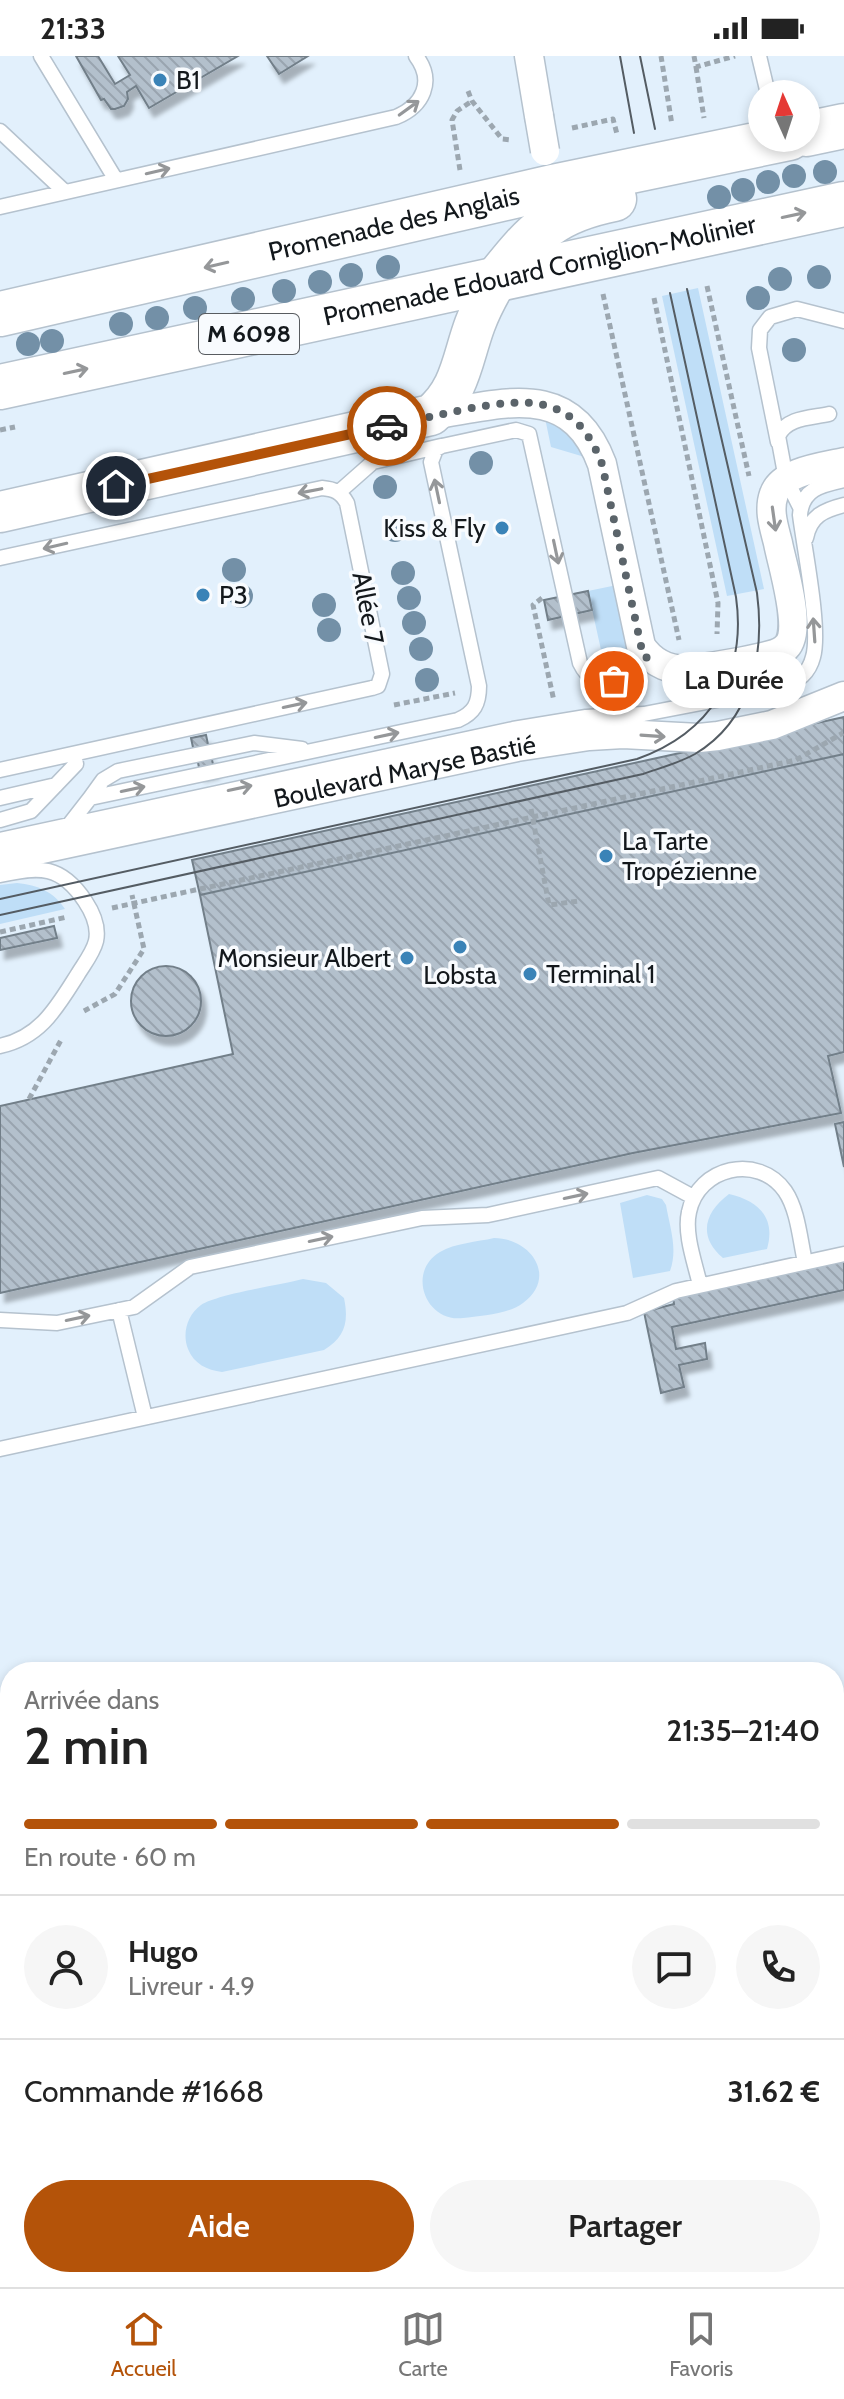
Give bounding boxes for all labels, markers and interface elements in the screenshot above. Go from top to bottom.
text: 21:33 [40,10,106,47]
place label: B1 [176,64,200,96]
marker: B1 [151,71,169,89]
north arrow [748,80,820,152]
map controls [748,80,820,152]
one-way arrow [398,100,419,117]
one-way arrow [145,162,170,177]
street label: Promenade des Anglais [265,179,523,268]
street label: Promenade Edouard Corniglion-Molinier [320,207,760,332]
one-way arrow [780,207,806,222]
one-way arrow [204,258,229,273]
road number: M 6098 [199,314,299,354]
one-way arrow [63,363,89,378]
courier [347,386,427,466]
icon: car [365,404,409,448]
pin [82,452,150,520]
icon: home [94,464,138,508]
one-way arrow [429,478,444,504]
one-way arrow [297,484,323,499]
one-way arrow [767,506,782,531]
place label: Kiss & Fly [383,512,486,544]
marker: Kiss & Fly [493,519,511,537]
one-way arrow [549,538,564,564]
one-way arrow [43,539,69,554]
street label: Allée 7 [345,569,391,647]
place label: P3 [219,579,248,611]
marker: P3 [194,586,212,604]
one-way arrow [806,617,821,644]
pin [580,647,648,715]
callout: La Durée [662,653,806,709]
icon: bag [592,659,636,703]
text: La Durée [684,664,784,696]
one-way arrow [282,697,307,712]
one-way arrow [374,727,399,742]
street label: Boulevard Maryse Bastié [271,728,538,815]
one-way arrow [639,729,666,744]
one-way arrow [119,780,145,795]
one-way arrow [227,780,253,795]
place label: La Tarte Tropézienne [622,825,757,887]
marker: La Tarte Tropézienne [597,847,615,865]
marker: Lobsta [451,938,469,956]
place label: Monsieur Albert [217,942,391,974]
marker: Monsieur Albert [398,949,416,967]
place label: Terminal 1 [546,958,655,990]
place label: Lobsta [423,959,497,991]
marker: Terminal 1 [521,965,539,983]
one-way arrow [563,1188,589,1203]
one-way arrow [307,1231,333,1246]
one-way arrow [64,1310,90,1325]
text: Arrivée dans [24,1684,159,1716]
text: 21:35–21:40 [666,1712,820,1749]
text: 2 min [24,1714,149,1777]
text: En route · 60 m [24,1841,196,1873]
button: person [24,1925,108,2009]
button: chat [632,1925,716,2009]
button: phone [736,1925,820,2009]
text: Hugo [128,1933,198,1970]
text: Livreur · 4.9 [128,1970,255,2002]
text: Commande #1668 [24,2073,264,2110]
text: 31.62 € [727,2073,820,2110]
button: Aide [24,2180,414,2272]
button: Partager [430,2180,820,2272]
tab: Accueil [111,2307,177,2382]
tab: Carte [398,2307,448,2382]
tab: Favoris [669,2307,733,2382]

